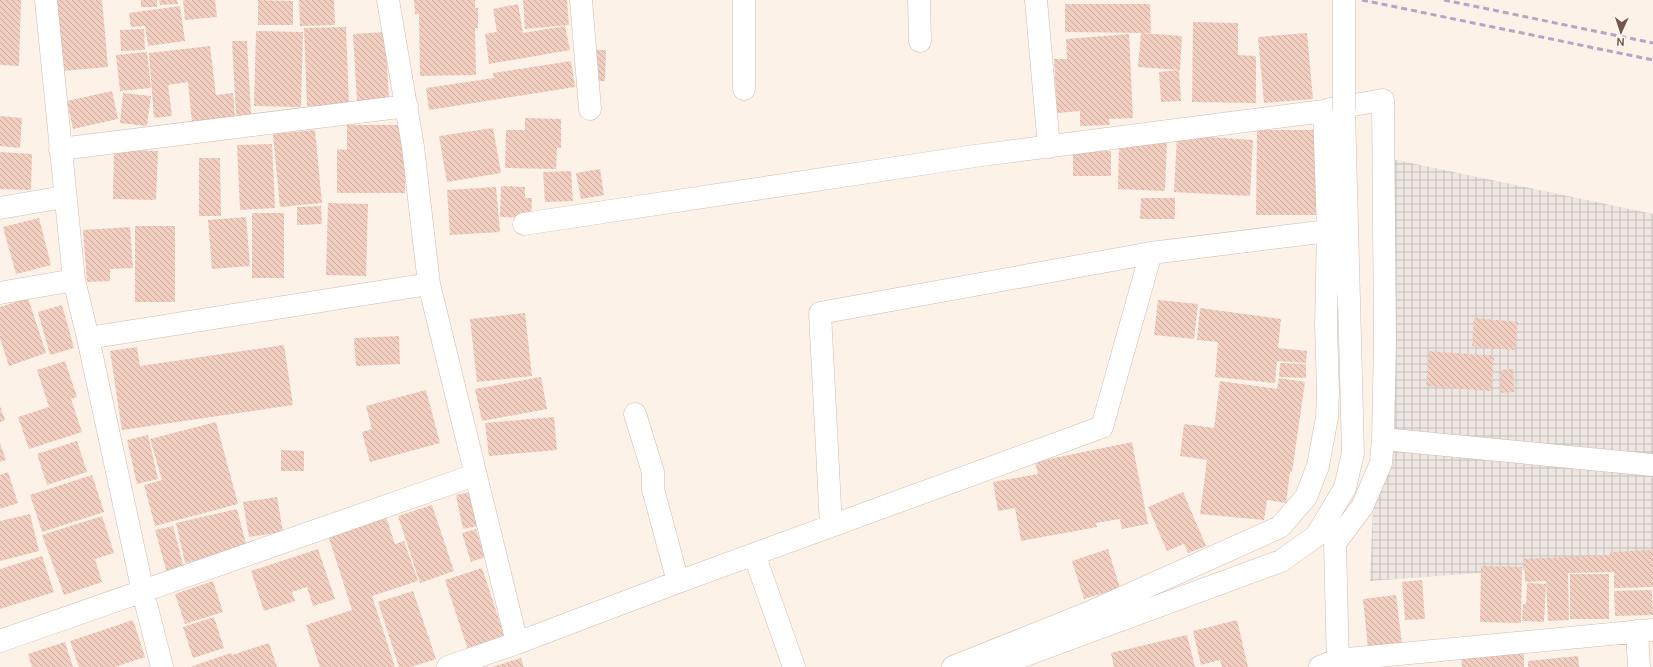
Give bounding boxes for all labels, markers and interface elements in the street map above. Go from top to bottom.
north arrow [1601,12,1641,52]
text: N [1616,35,1625,49]

